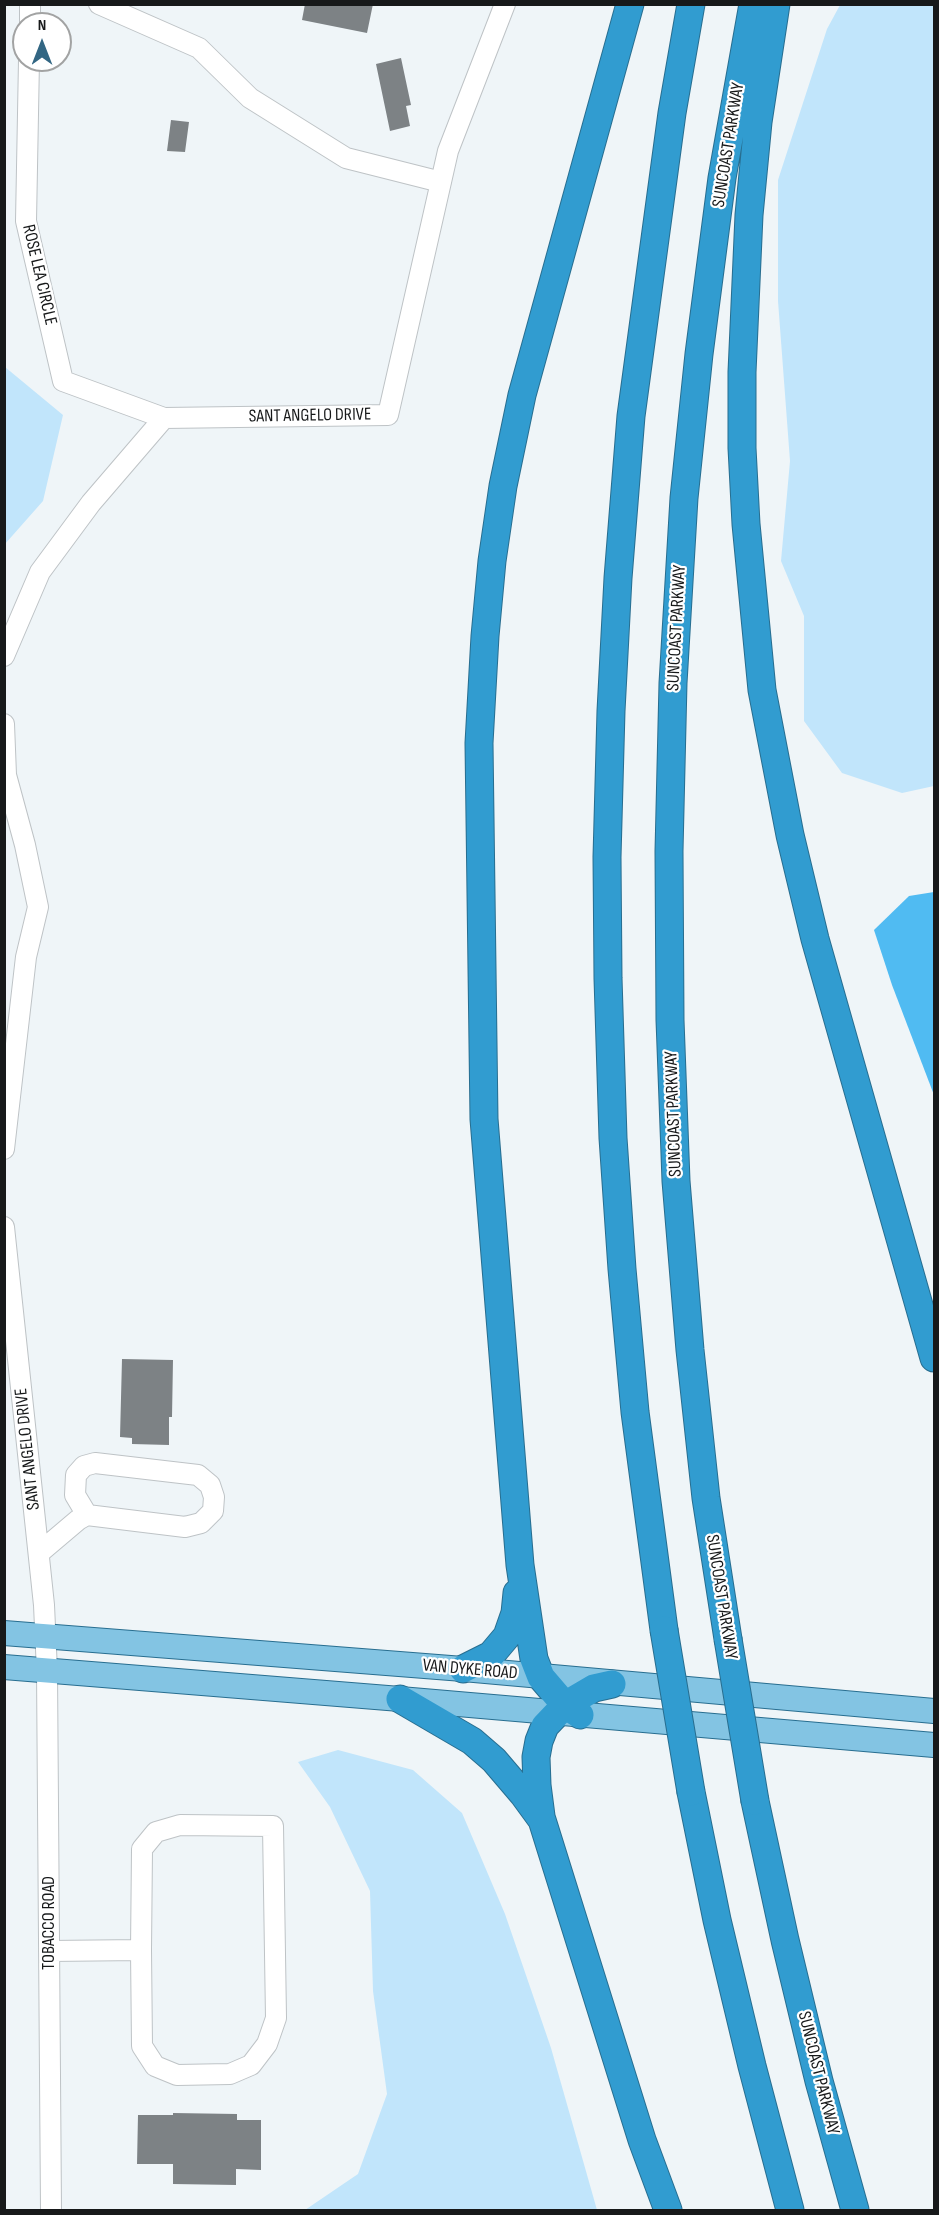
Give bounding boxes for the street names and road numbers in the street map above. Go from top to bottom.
street label: SUNCOAST PARKWAY [708,81,750,209]
street label: ROSE LEA CIRCLE [17,222,61,328]
street label: SANT ANGELO DRIVE [249,404,371,428]
street label: SUNCOAST PARKWAY [663,565,691,691]
street label: SUNCOAST PARKWAY [661,1051,687,1177]
street label: SANT ANGELO DRIVE [11,1387,45,1511]
street label: SUNCOAST PARKWAY [700,1533,742,1661]
street label: VAN DYKE ROAD [422,1655,518,1685]
street label: TOBACCO ROAD [38,1876,60,1970]
street label: SUNCOAST PARKWAY [792,2009,844,2137]

